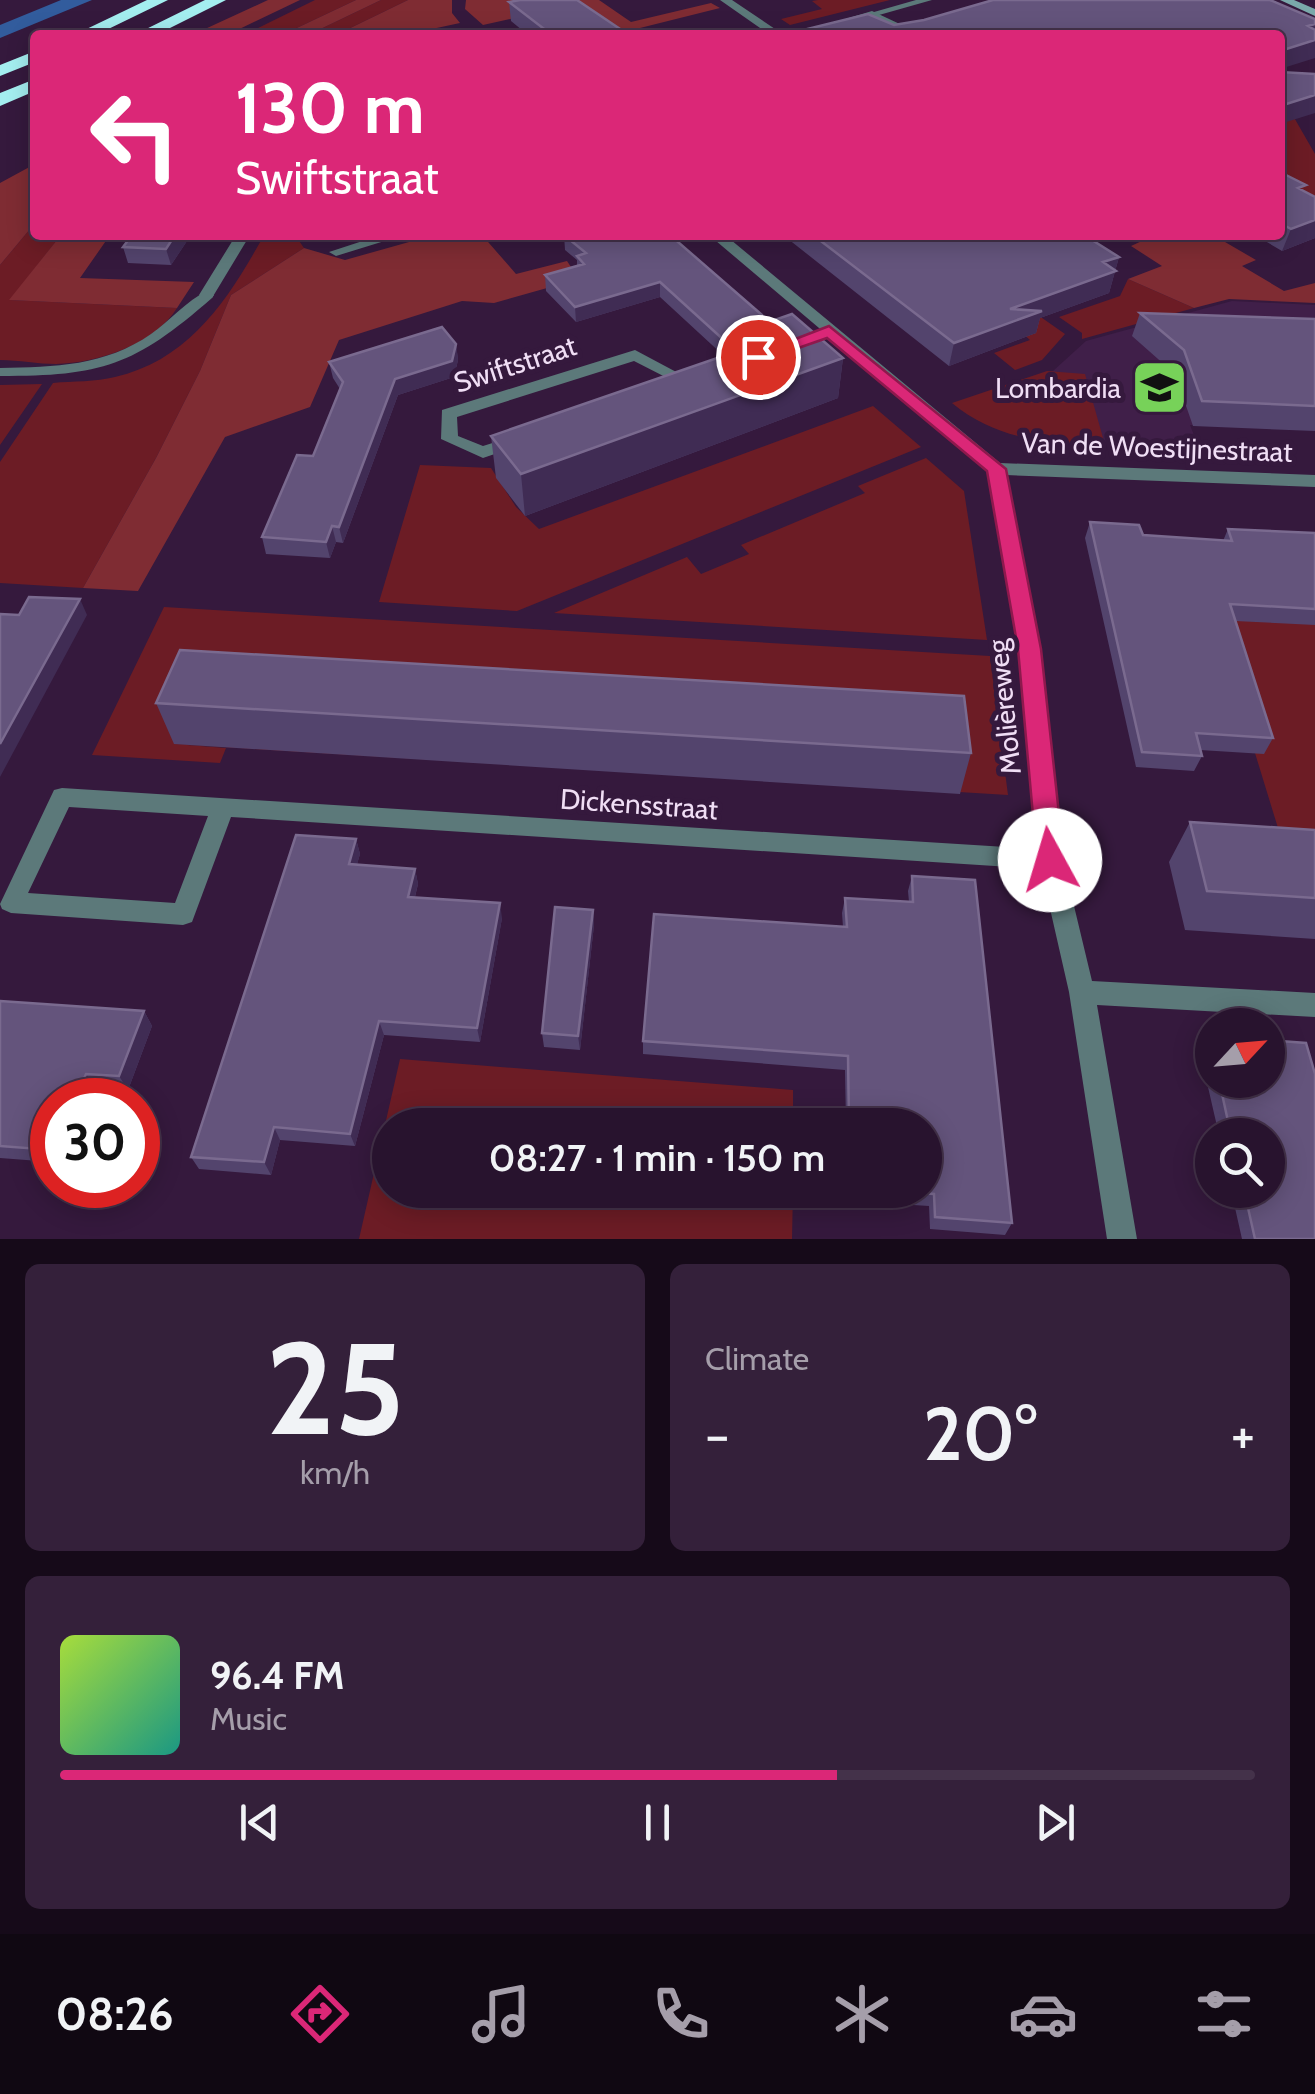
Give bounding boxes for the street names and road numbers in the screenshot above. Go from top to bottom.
street label: Swiftstraat [450,328,580,400]
street label: Van de Woestijnestraat [1021,425,1293,469]
street label: Molièreweg [980,637,1028,776]
street label: Dickensstraat [559,782,719,826]

